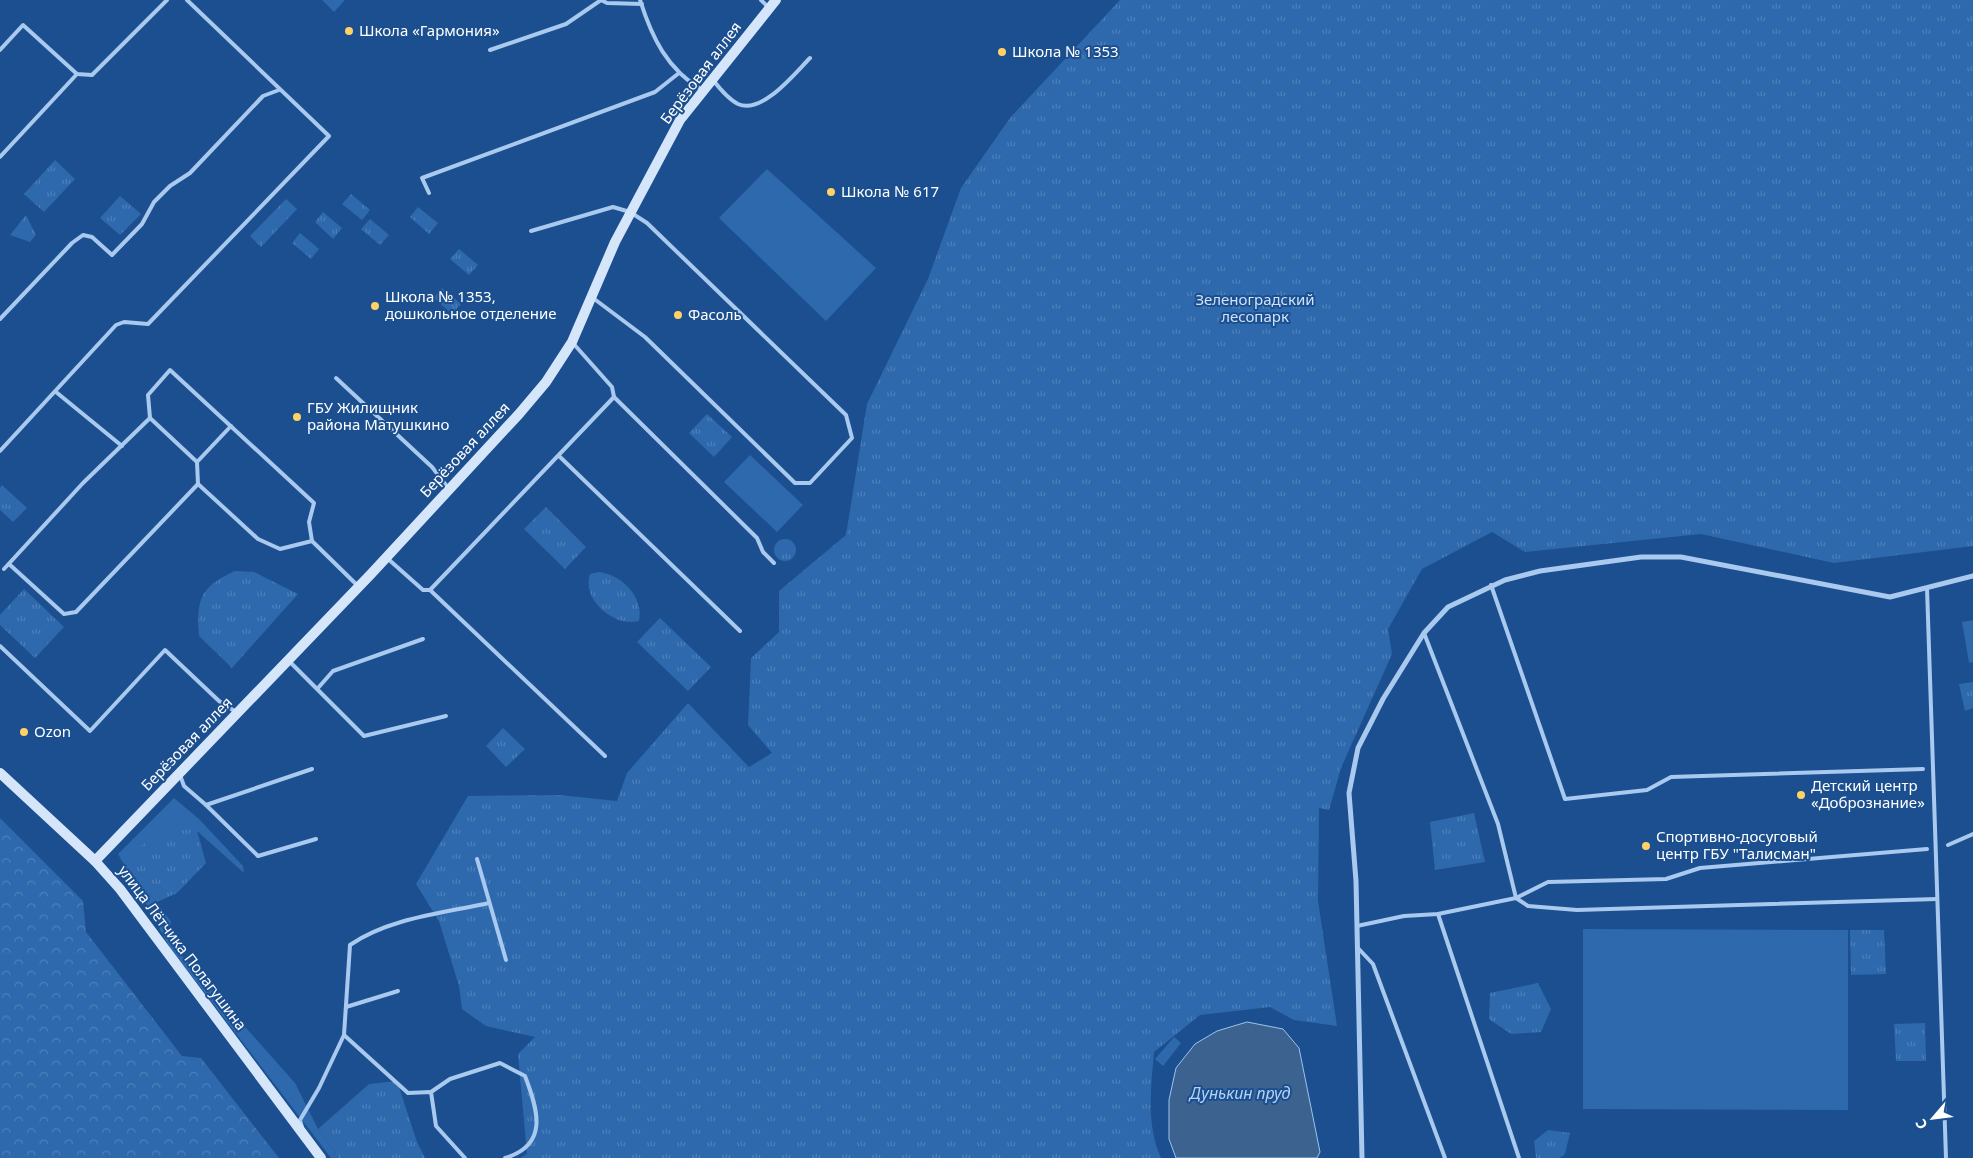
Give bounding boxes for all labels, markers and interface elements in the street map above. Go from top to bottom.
street label: Берёзовая аллея [655,17,745,128]
place label: Школа «Гармония» [359,20,500,40]
marker: Школа «Гармония» [343,25,355,37]
place label: Школа № 1353 [1012,41,1119,61]
marker: Школа № 1353 [996,46,1008,58]
place label: Школа № 617 [841,181,939,201]
marker: Школа № 617 [825,186,837,198]
place label: Школа № 1353, дошкольное отделение [385,286,557,323]
park label: Зеленоградский лесопарк [1195,289,1315,326]
marker: Школа № 1353, дошкольное отделение [369,300,381,312]
place label: Фасоль [688,304,742,324]
marker: Фасоль [672,309,684,321]
place label: ГБУ Жилищник района Матушкино [307,397,449,434]
street label: Берёзовая аллея [415,397,514,501]
marker: ГБУ Жилищник района Матушкино [291,411,303,423]
street label: Берёзовая аллея [136,692,236,795]
place label: Ozon [34,721,71,741]
marker: Ozon [18,726,30,738]
place label: Детский центр «Добрознание» [1811,775,1925,812]
marker: Детский центр «Добрознание» [1795,789,1807,801]
place label: Спортивно-досуговый центр ГБУ "Талисман" [1656,826,1818,863]
marker: Спортивно-досуговый центр ГБУ "Талисман" [1640,840,1652,852]
street label: улица Лётчика Полагушина [114,861,251,1034]
water label: Дунькин пруд [1188,1082,1290,1104]
north arrow [1908,1093,1958,1143]
text: С [1911,1116,1932,1133]

